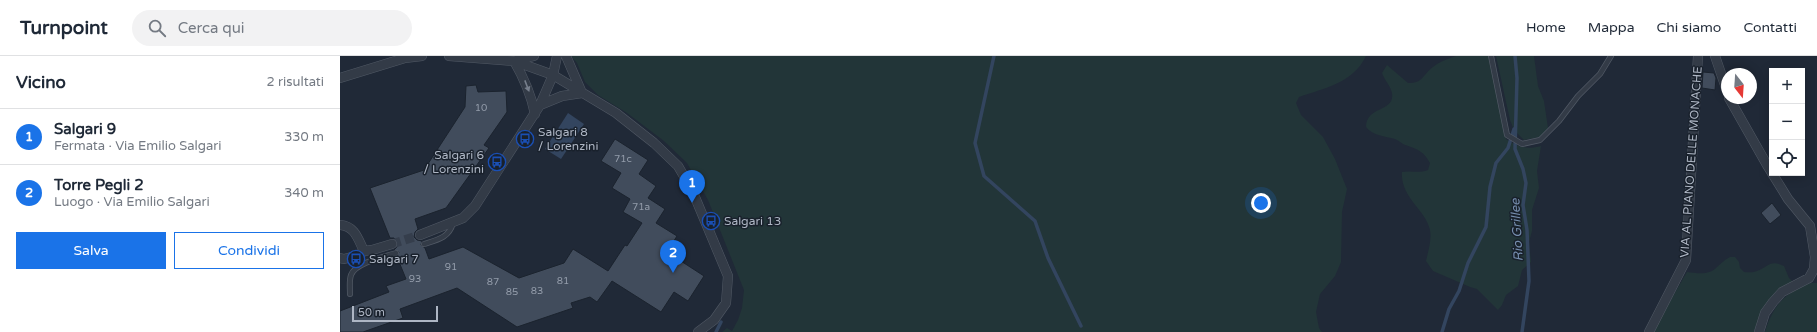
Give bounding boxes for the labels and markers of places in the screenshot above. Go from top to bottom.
place label: Salgari 8 / Lorenzini [538,125,598,153]
bus stop icon: Salgari 8 / Lorenzini [515,129,535,149]
place label: Salgari 6 / Lorenzini [424,148,484,176]
bus stop icon: Salgari 6 / Lorenzini [487,152,507,172]
pin: 1 [679,170,705,203]
bus stop icon: Salgari 13 [701,211,721,231]
place label: Salgari 13 [724,214,781,228]
pin: 2 [660,240,686,273]
bus stop icon: Salgari 7 [346,249,366,269]
place label: Salgari 7 [369,252,419,266]

